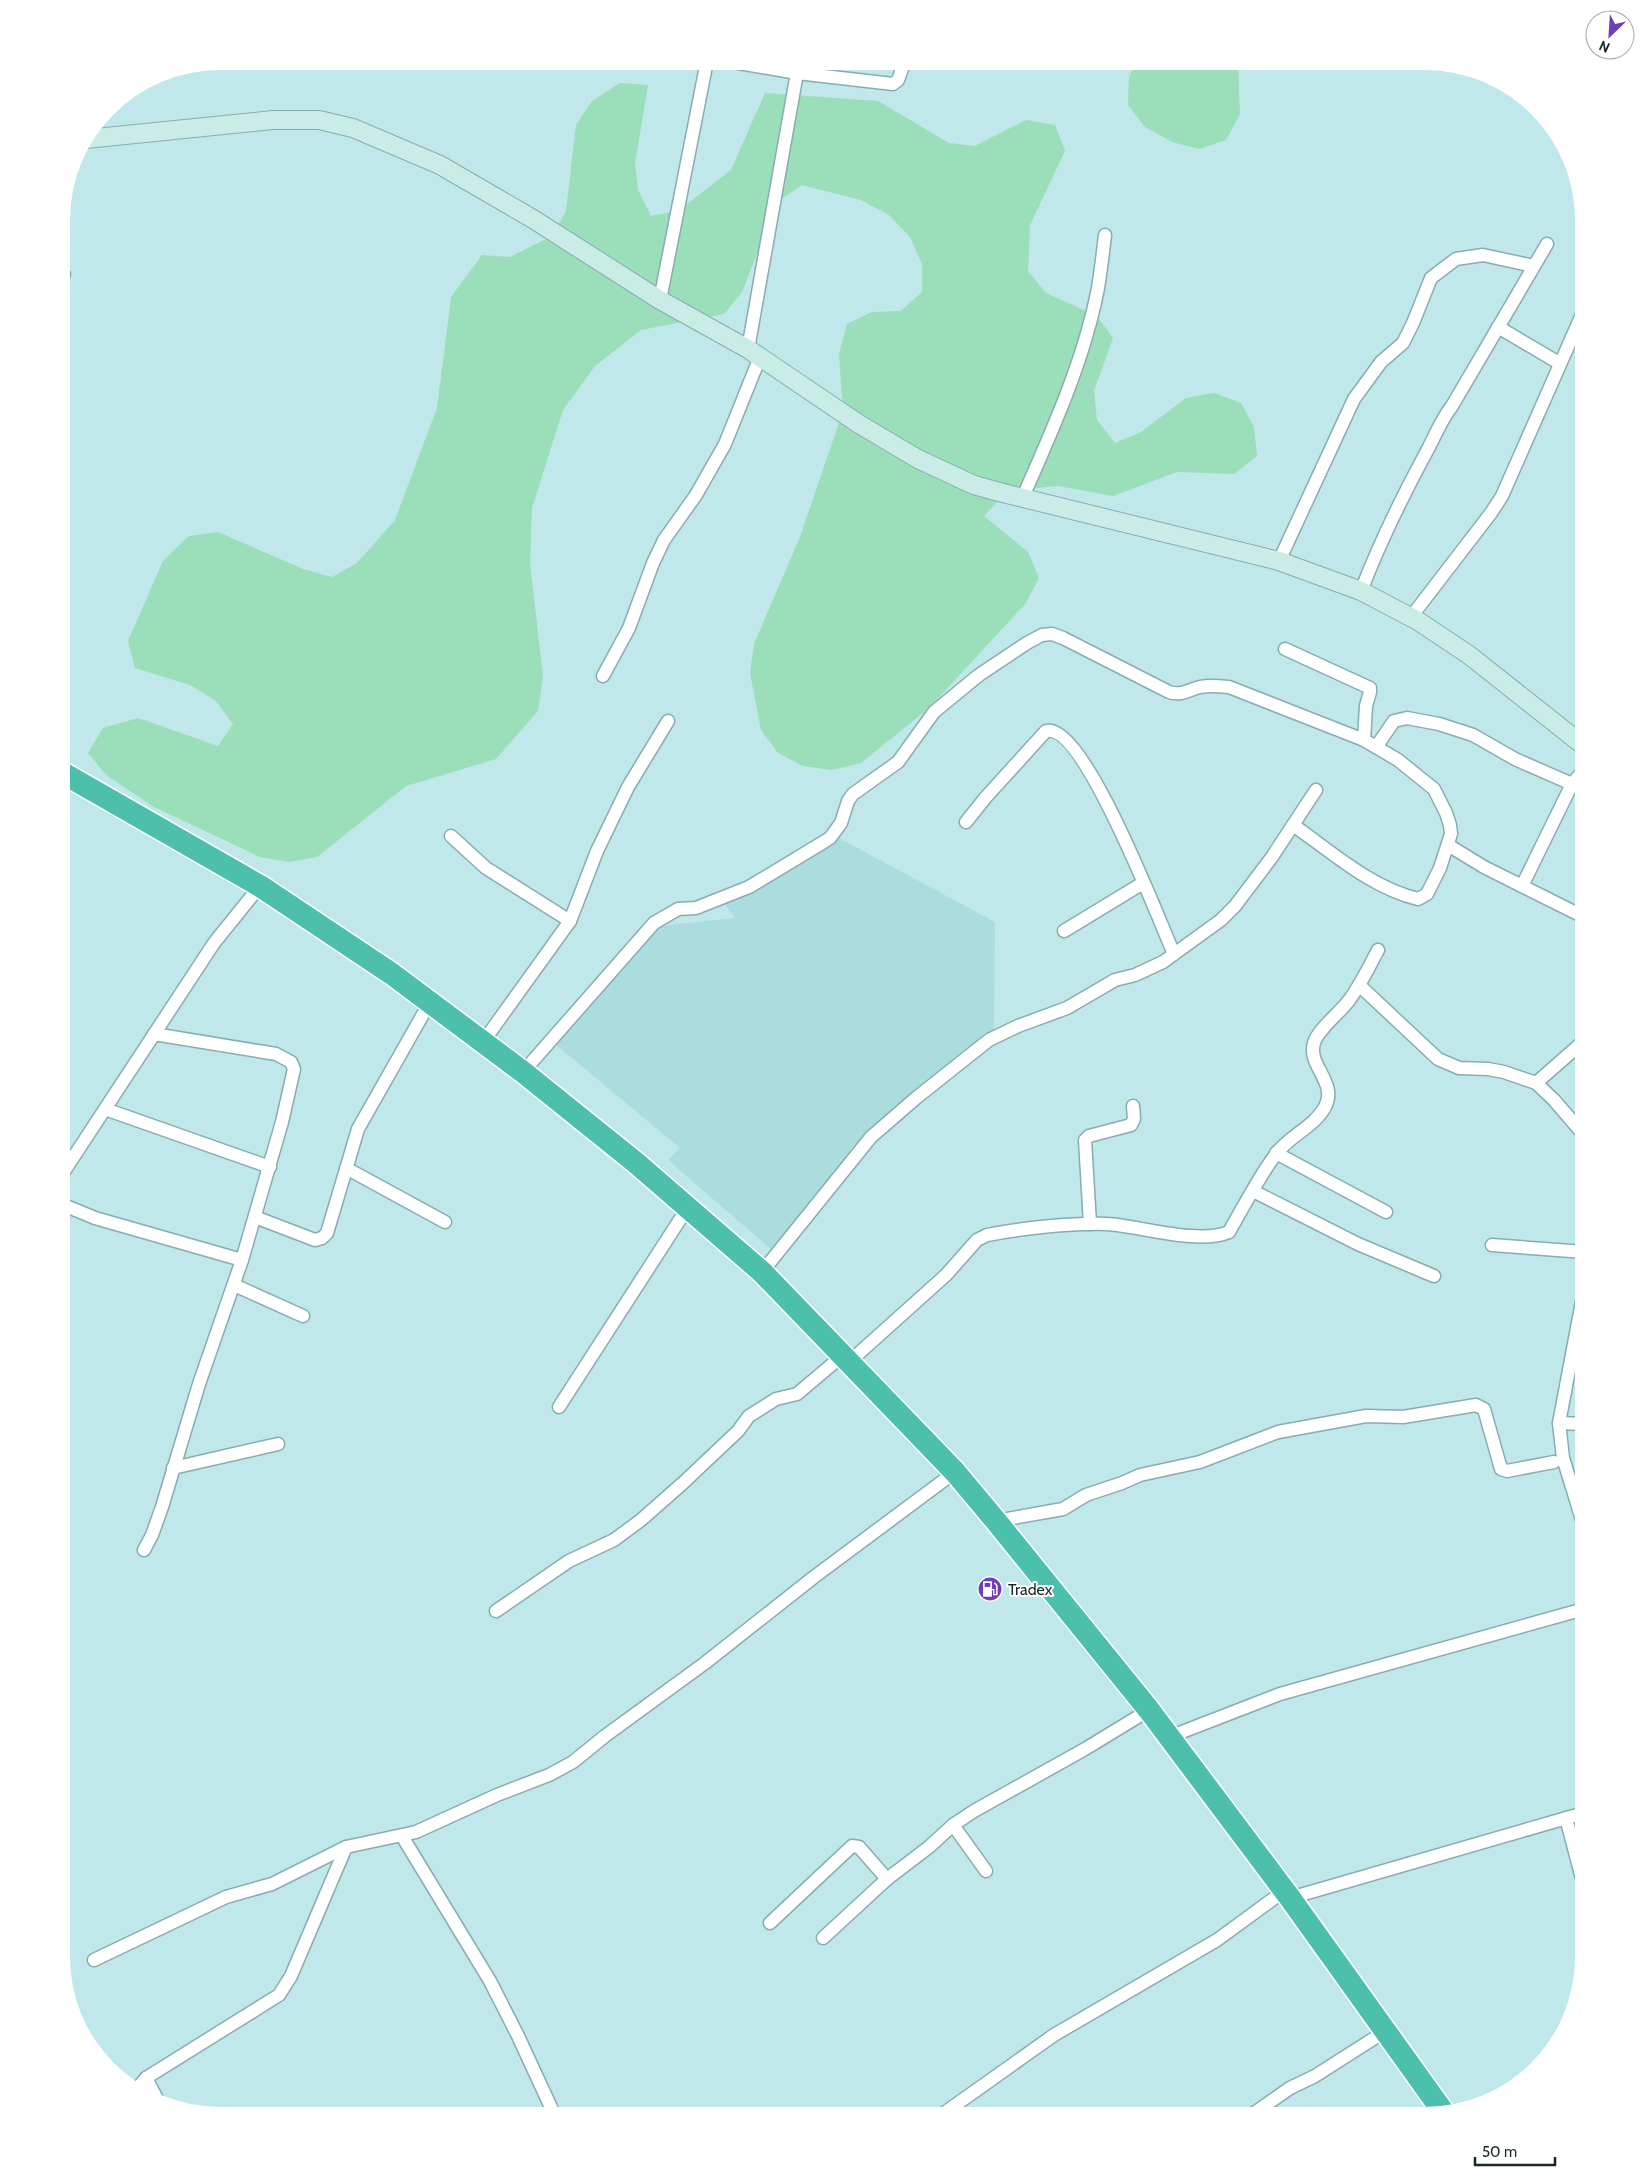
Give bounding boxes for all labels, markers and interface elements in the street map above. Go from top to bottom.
north arrow [1585,10,1635,60]
text: N [1596,37,1613,57]
fuel station icon: Tradex [977,1576,1003,1602]
place label: Tradex [1008,1580,1053,1599]
scale bar [1475,2134,1555,2166]
text: 50 m [1482,2143,1517,2161]

